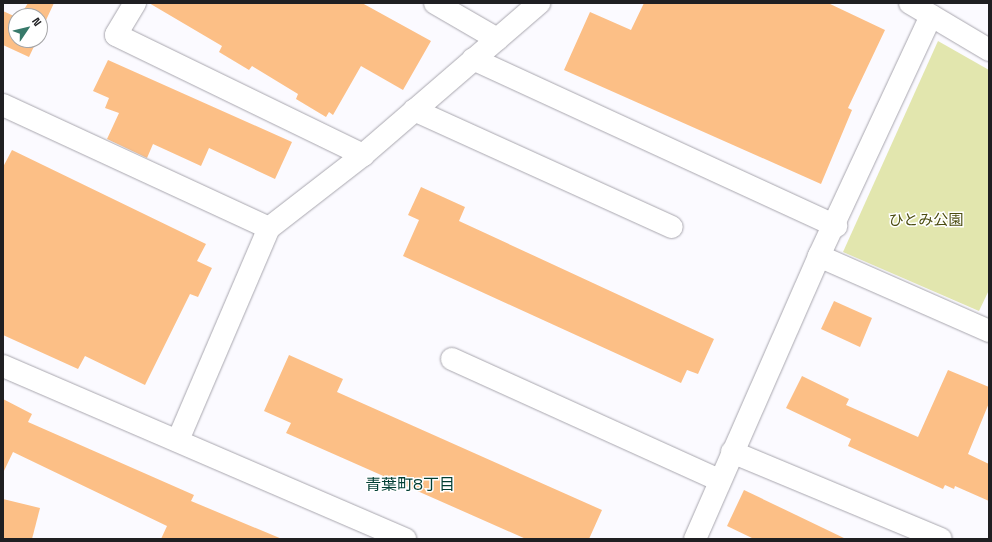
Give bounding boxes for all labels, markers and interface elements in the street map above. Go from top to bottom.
north arrow [8,8,48,48]
text: N [29,15,45,29]
park label: ひとみ公園 [889,211,963,229]
district label: 青葉町8丁目 [365,475,455,495]

